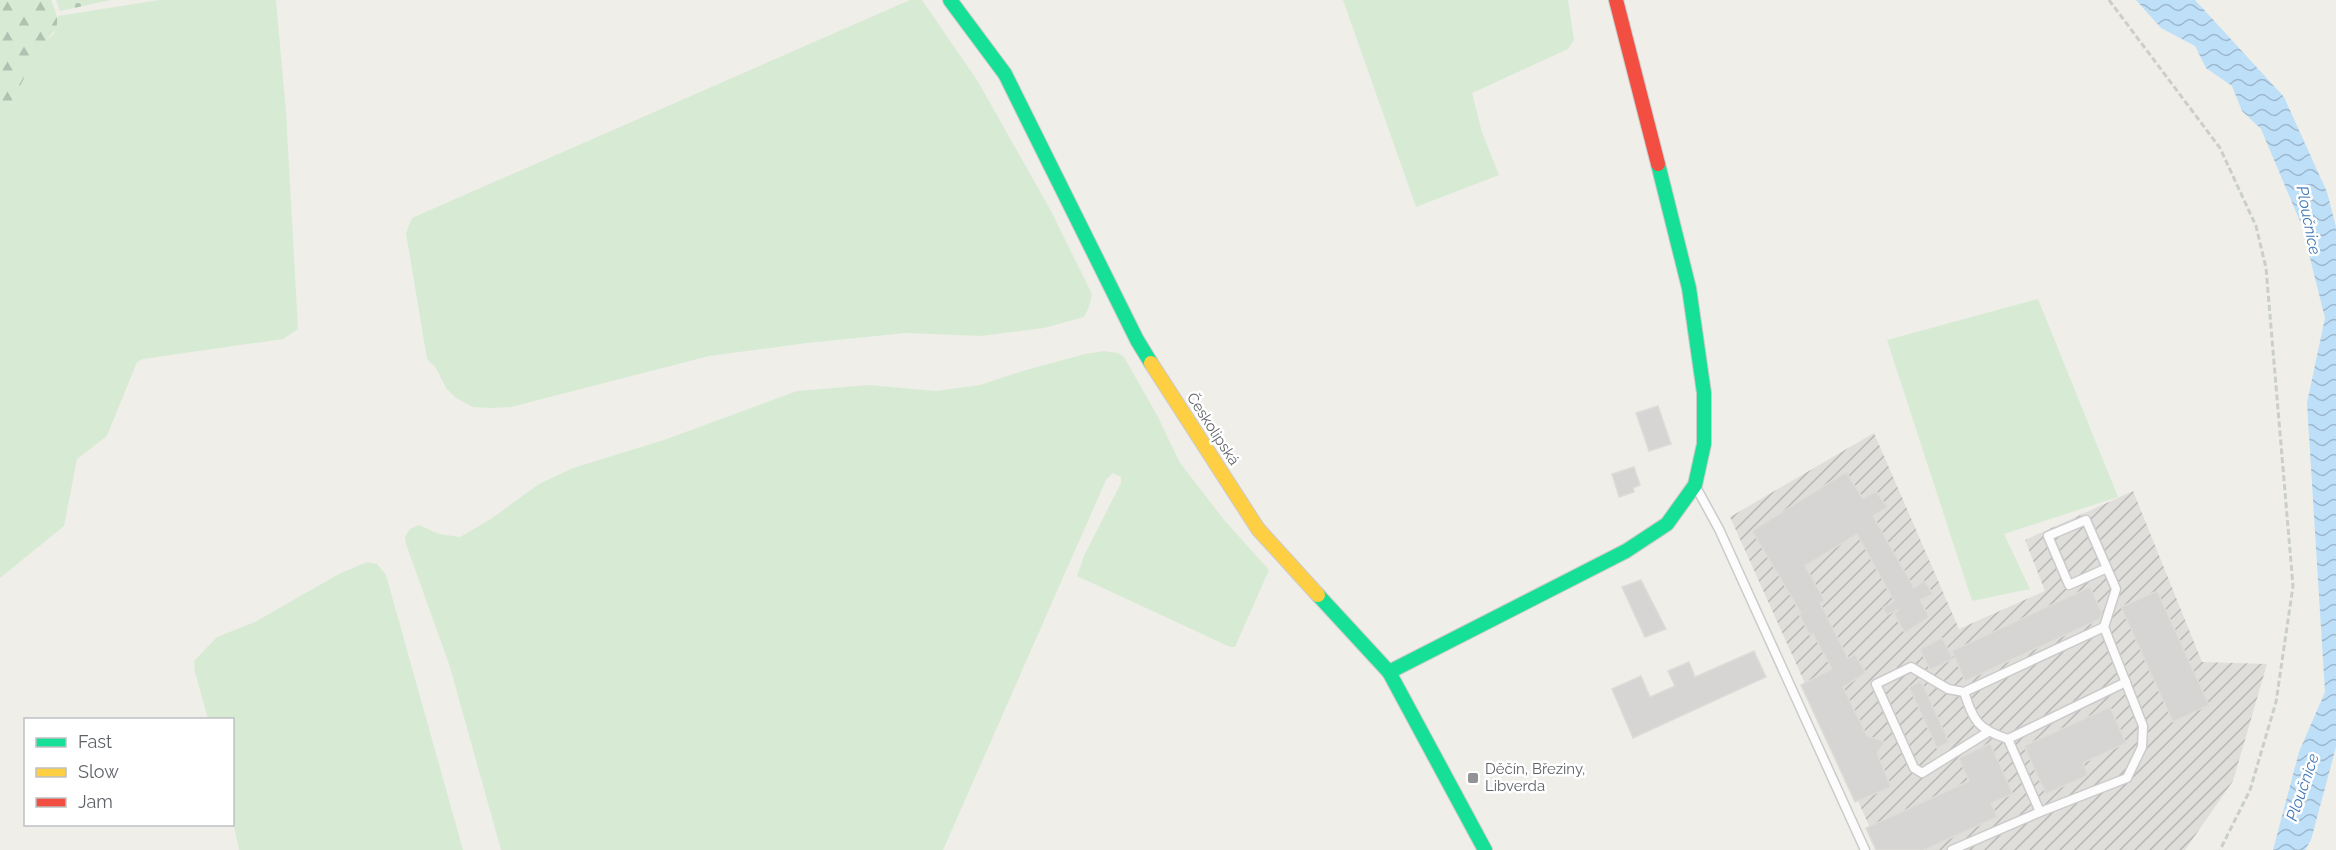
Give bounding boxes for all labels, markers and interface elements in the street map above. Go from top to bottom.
water label: Ploučnice [2293,184,2325,257]
street label: Českolipská [1183,389,1244,469]
legend [24,718,234,826]
text: Fast [78,731,112,752]
water label: Ploučnice [2282,751,2323,823]
place label: Děčín, Březiny, Libverda [1485,760,1585,795]
text: Slow [78,761,119,782]
marker: Děčín, Březiny, Libverda [1466,771,1480,785]
text: Jam [78,791,113,812]

